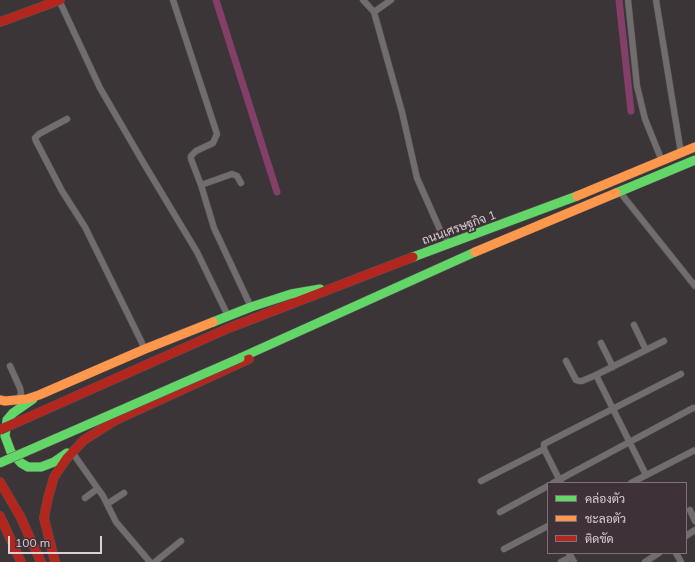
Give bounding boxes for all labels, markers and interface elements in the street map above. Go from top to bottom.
street label: ถนนเศรษฐกิจ 1 [420,208,498,248]
legend [547,482,687,554]
text: คล่องตัว [585,491,625,506]
text: ชะลอตัว [585,511,626,526]
scale bar [10,528,104,554]
text: ติดขัด [585,531,614,546]
text: 100 m [15,535,50,550]

